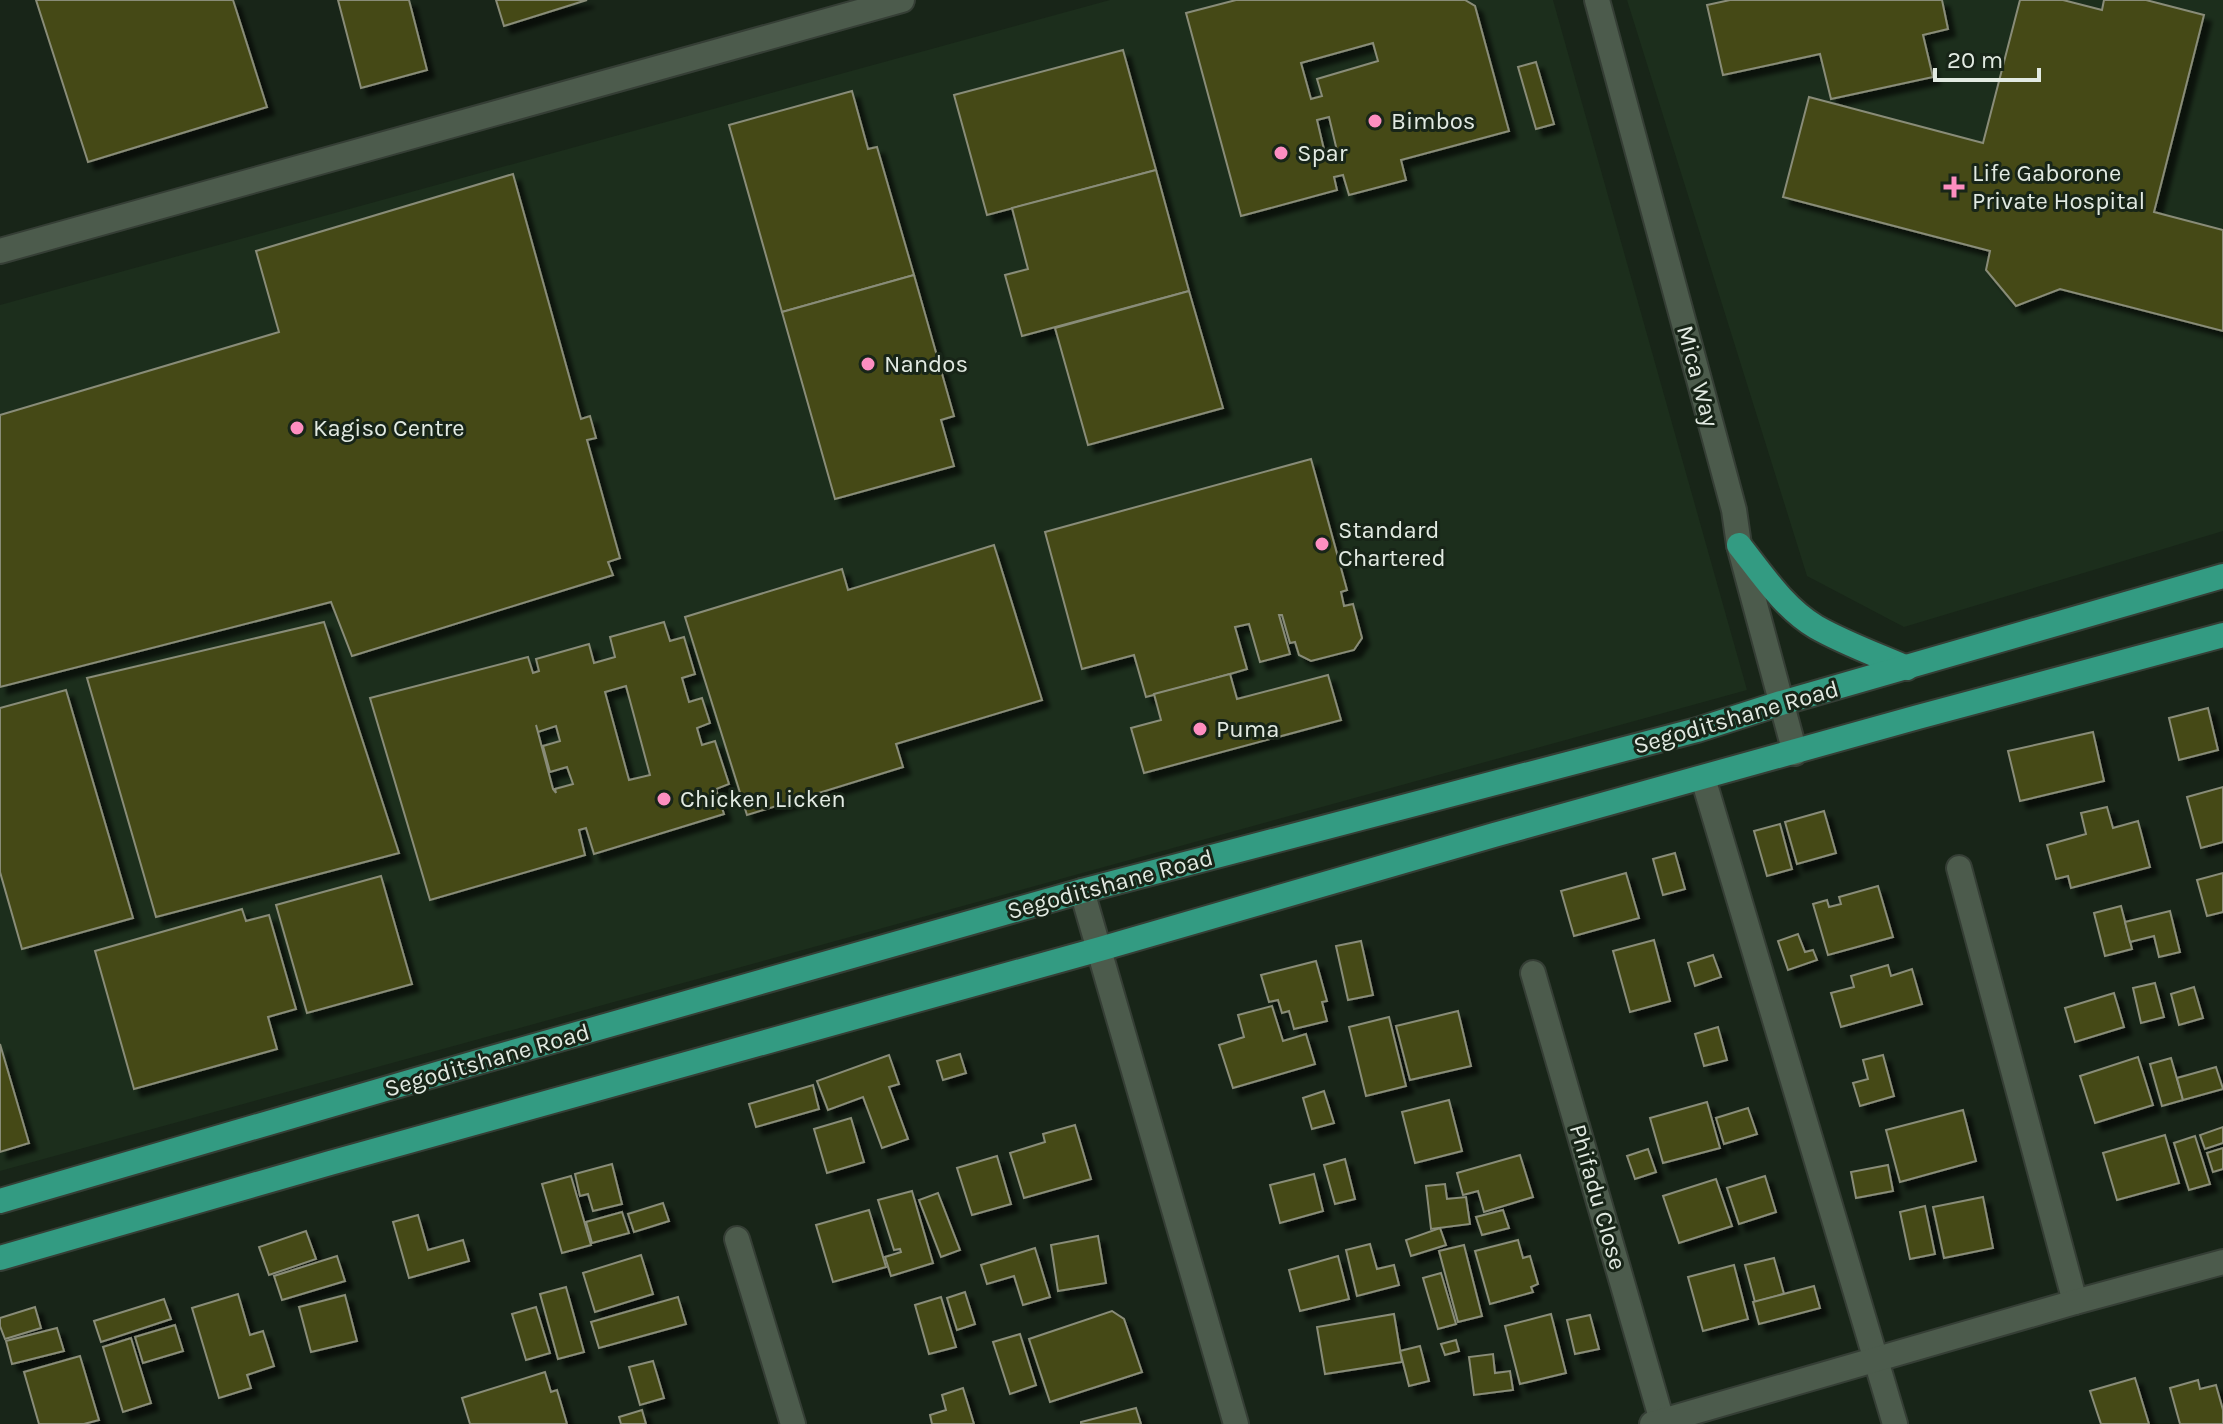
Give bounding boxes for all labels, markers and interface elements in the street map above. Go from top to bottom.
scale bar [1935,32,2039,82]
text: 20 m [1947,46,2003,74]
place label: Bimbos [1391,107,1475,135]
marker: Bimbos [1366,112,1384,130]
place label: Spar [1297,139,1348,167]
marker: Spar [1272,144,1290,162]
place label: Life Gaborone Private Hospital [1972,159,2145,215]
marker: Life Gaborone Private Hospital [1943,176,1965,198]
street label: Mica Way [1671,322,1725,430]
place label: Nandos [884,350,968,378]
marker: Nandos [859,355,877,373]
place label: Kagiso Centre [313,414,464,442]
marker: Kagiso Centre [288,419,306,437]
place label: Standard Chartered [1338,516,1446,572]
marker: Standard Chartered [1313,535,1331,553]
street label: Segoditshane Road [1630,674,1842,760]
place label: Puma [1216,715,1279,743]
marker: Puma [1191,720,1209,738]
place label: Chicken Licken [680,785,846,813]
marker: Chicken Licken [655,790,673,808]
street label: Segoditshane Road [1004,843,1216,925]
street label: Segoditshane Road [381,1017,593,1103]
street label: Phifadu Close [1564,1121,1632,1273]

